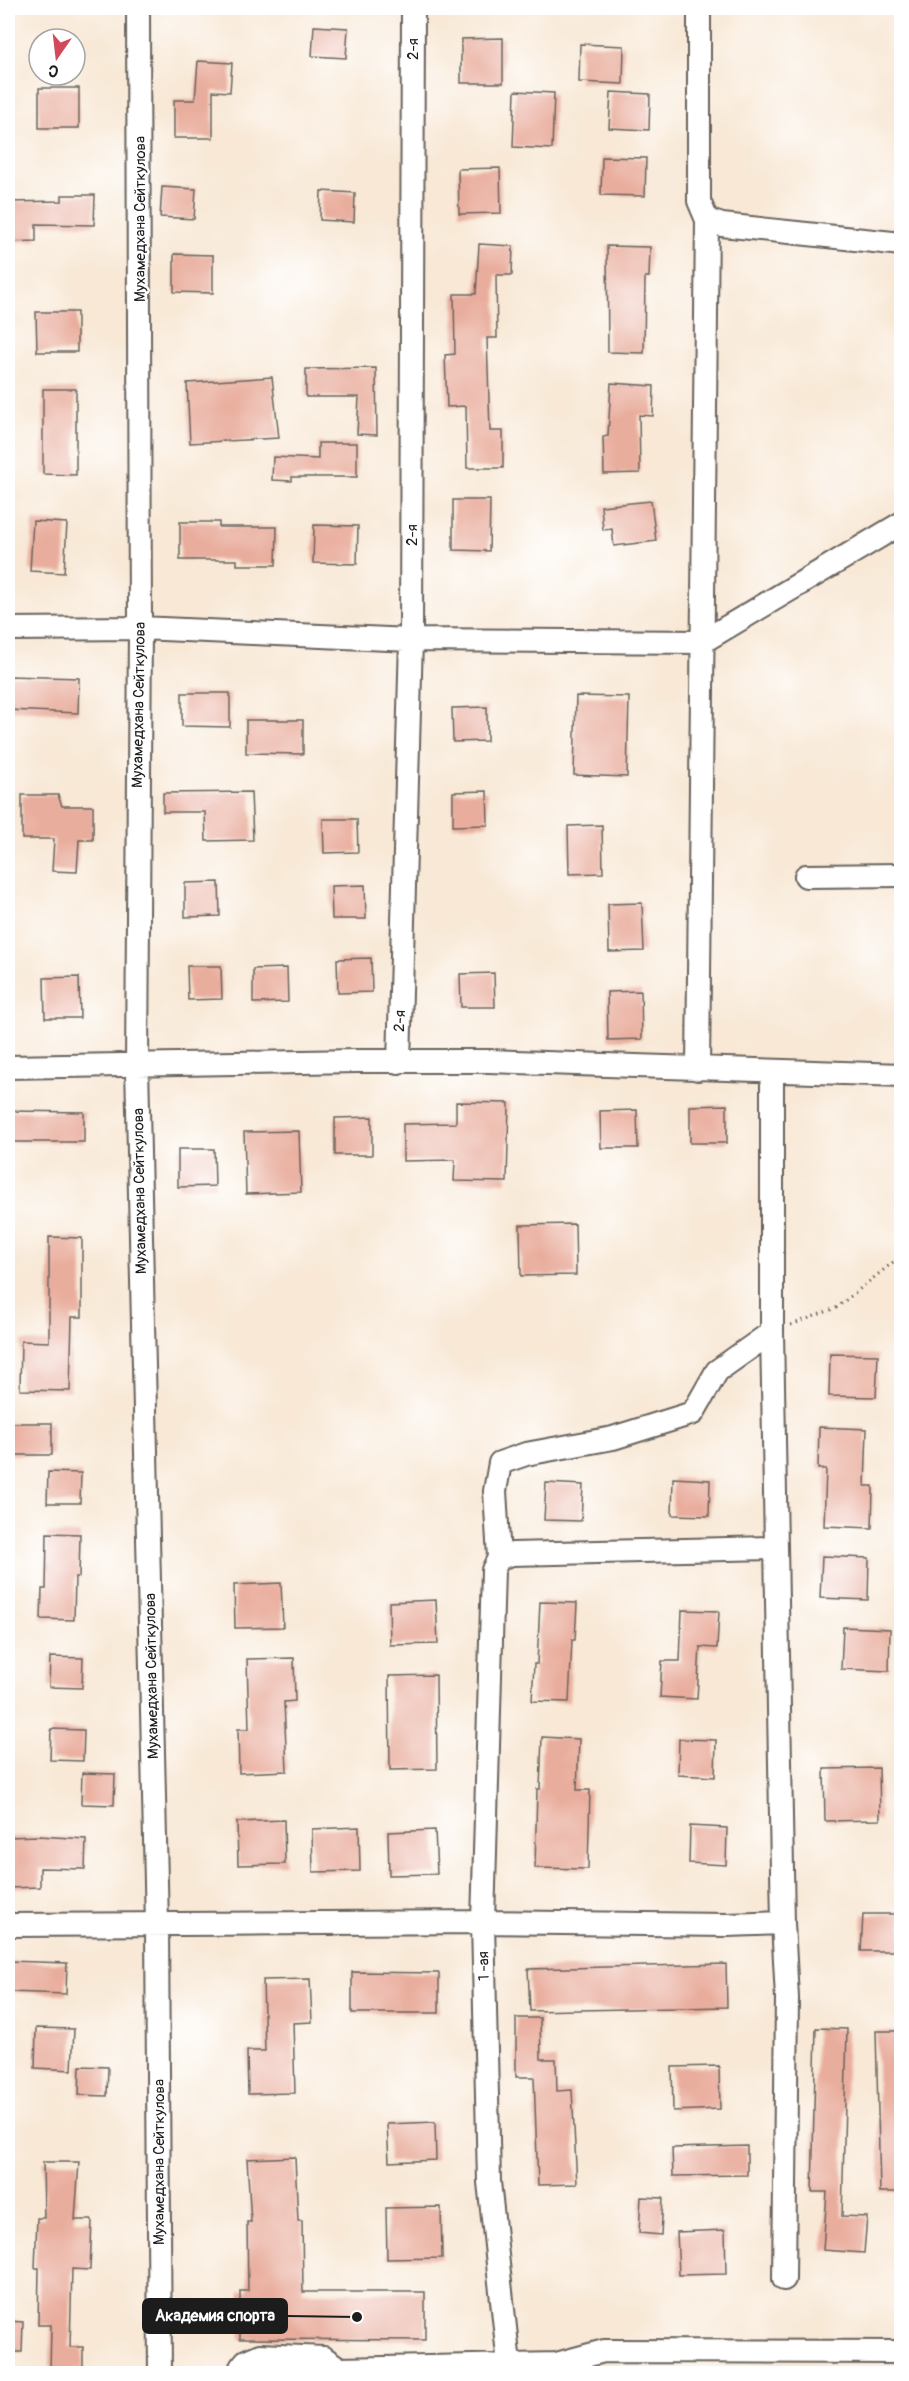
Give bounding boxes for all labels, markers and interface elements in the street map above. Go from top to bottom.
north arrow [27,27,87,87]
street label: 2-я [404,38,423,60]
text: С [46,60,61,81]
street label: Мухамедхана Сейткулова [131,136,150,302]
street label: 2-я [403,524,422,546]
street label: Мухамедхана Сейткулова [128,622,150,788]
street label: 2-я [390,1010,410,1032]
street label: Мухамедхана Сейткулова [129,1108,151,1274]
street label: Мухамедхана Сейткулова [141,1593,163,1759]
street label: 1 -ая [474,1951,494,1981]
street label: Мухамедхана Сейткулова [150,2079,169,2245]
callout: Академия спорта [143,2299,287,2333]
text: Академия спорта [155,2306,276,2326]

